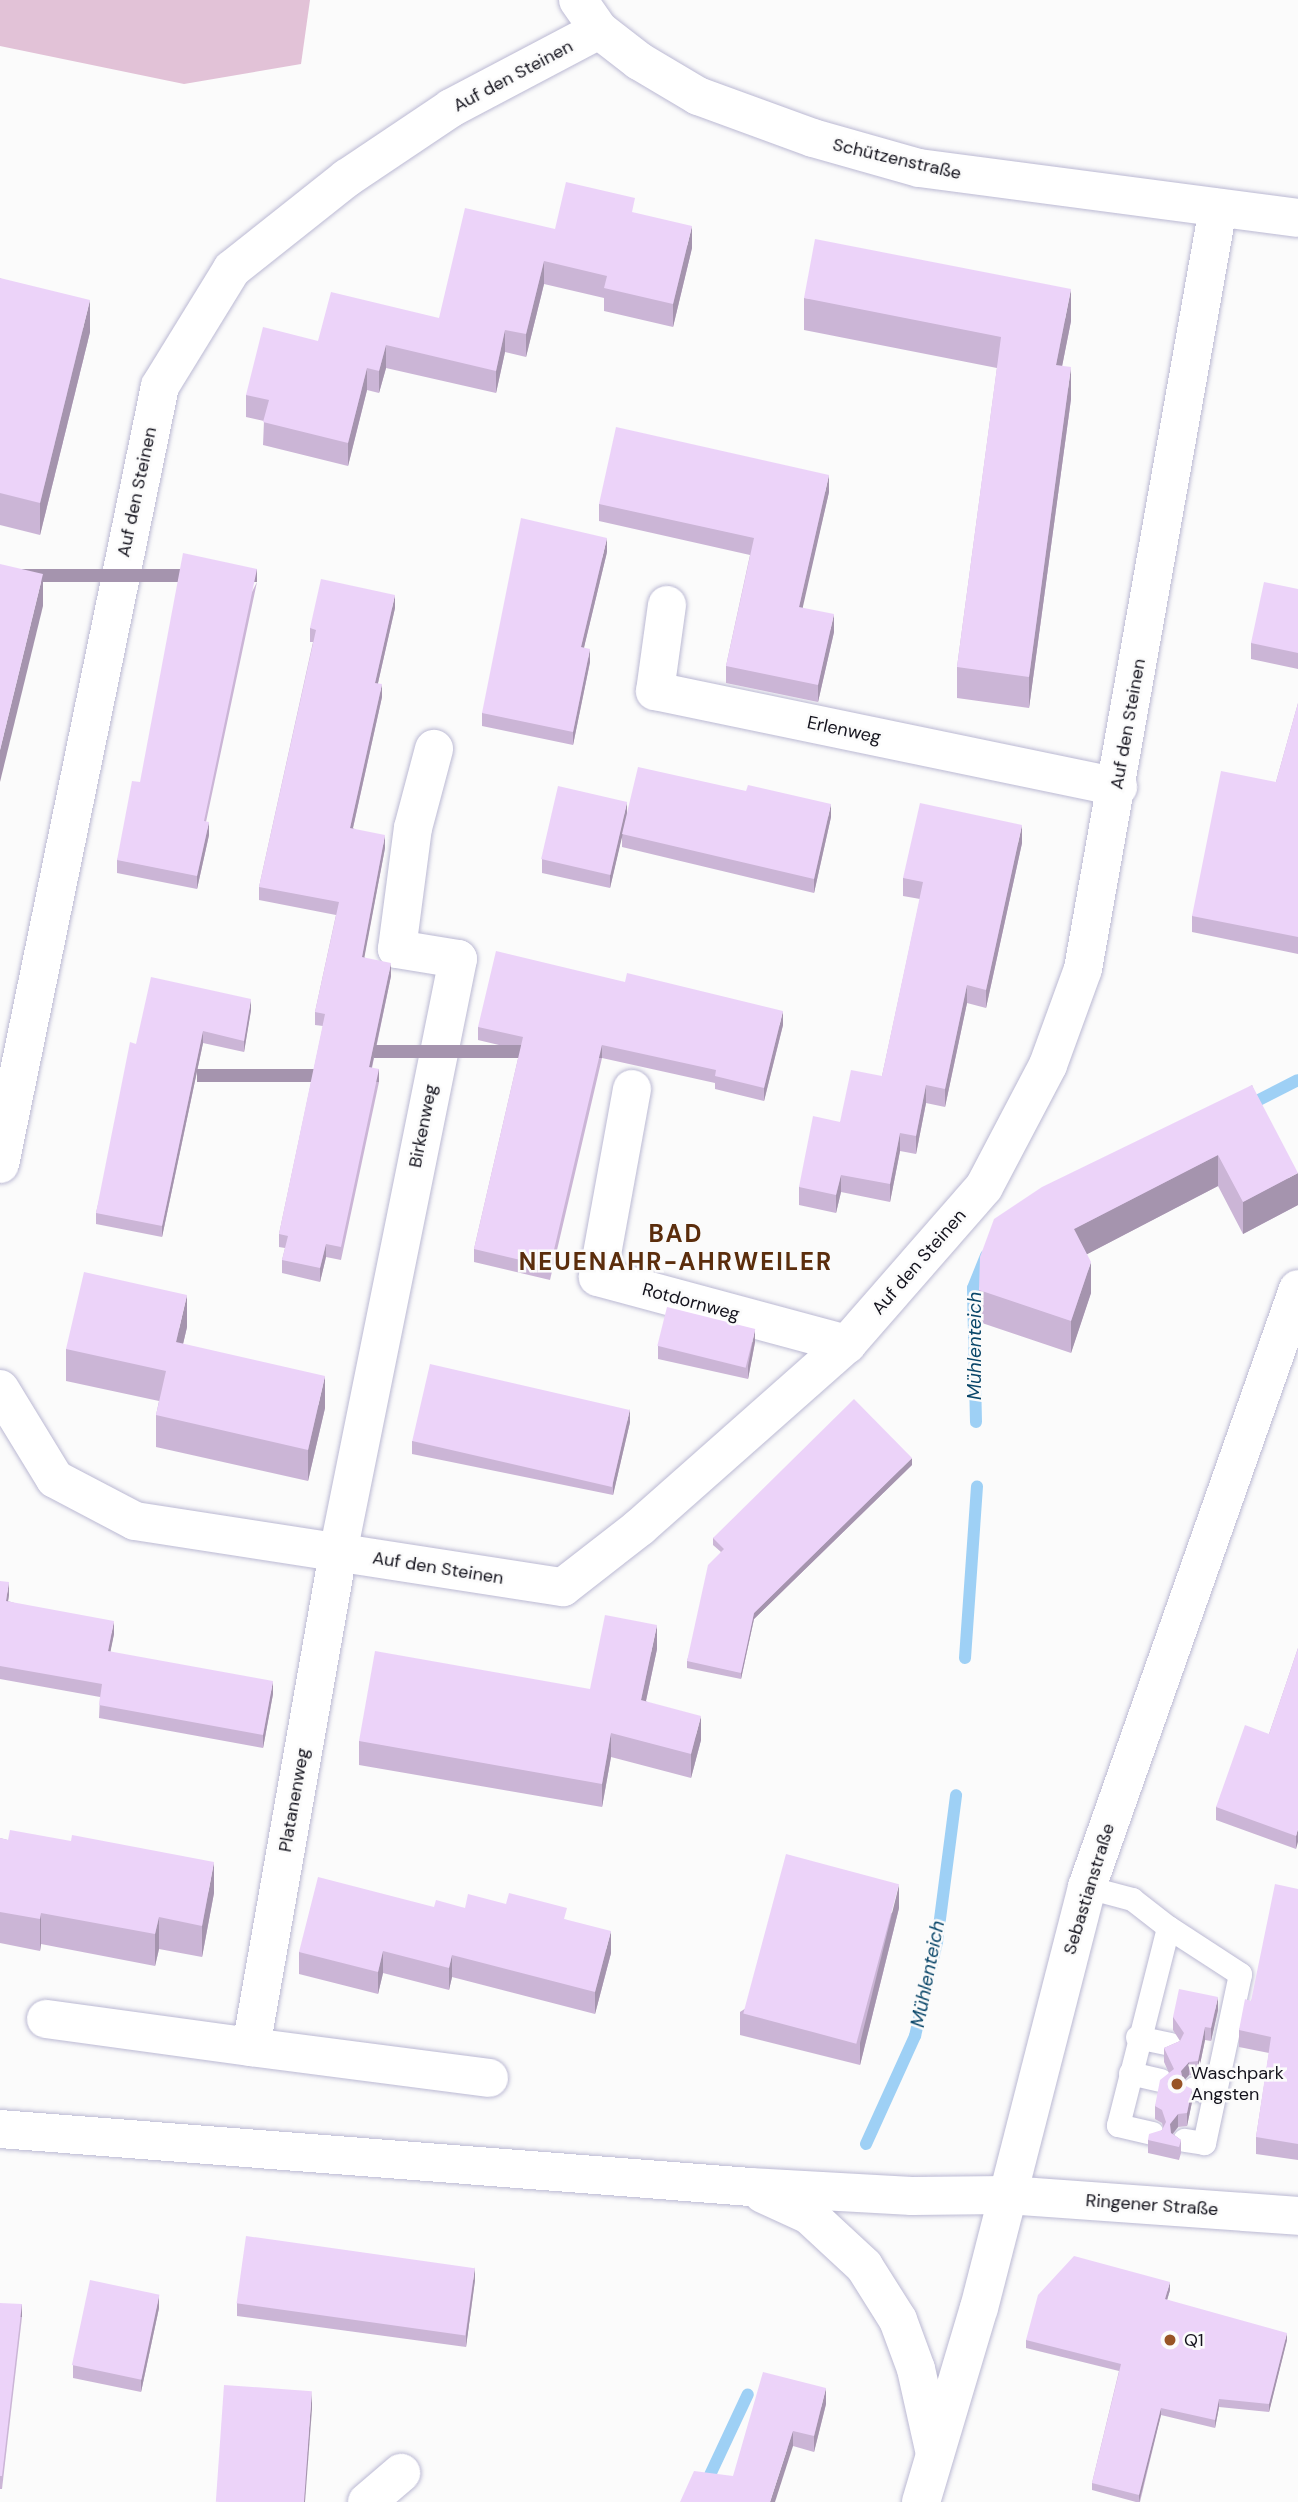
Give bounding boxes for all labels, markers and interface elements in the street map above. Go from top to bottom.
street label: Auf den Steinen [450,35,576,117]
street label: Schützenstraße [831,134,963,184]
street label: Auf den Steinen [113,425,161,559]
street label: Auf den Steinen [1106,657,1150,791]
street label: Erlenweg [805,712,883,748]
street label: Birkenweg [404,1083,442,1169]
street label: Auf den Steinen [867,1205,971,1319]
district label: BAD NEUENAHR-AHRWEILER [521,1220,831,1276]
street label: Rotdornweg [640,1279,742,1325]
water label: Mühlenteich [964,1292,986,1400]
street label: Auf den Steinen [371,1547,505,1589]
street label: Platanenweg [274,1746,314,1854]
street label: Sebastianstraße [1059,1821,1119,1957]
water label: Mühlenteich [906,1919,950,2029]
place label: Waschpark Angsten [1191,2063,1284,2106]
marker: Waschpark Angsten [1169,2076,1185,2092]
street label: Ringener Straße [1085,2190,1219,2220]
place label: Q1 [1184,2329,1204,2351]
marker: Q1 [1162,2332,1178,2348]

